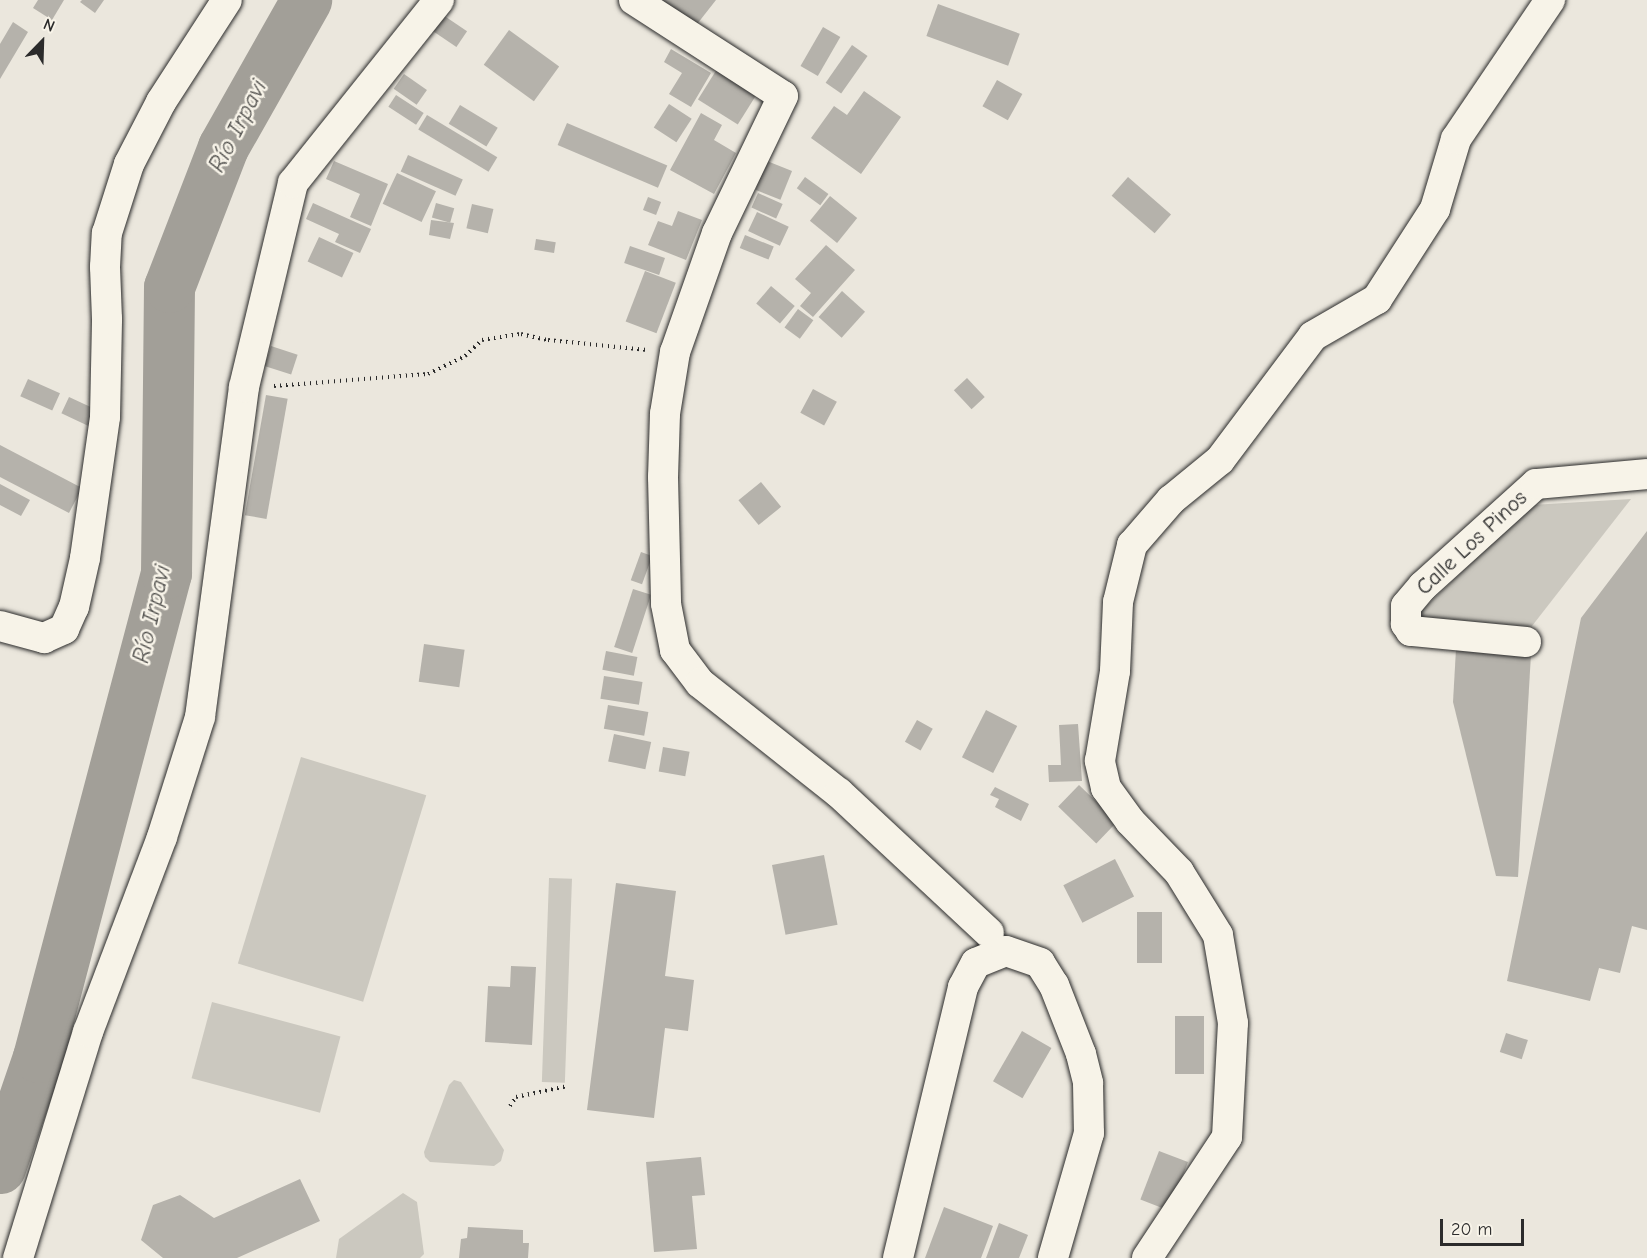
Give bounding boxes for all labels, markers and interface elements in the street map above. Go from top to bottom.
north arrow [12,12,72,72]
text: N [41,15,57,36]
water label: Río Irpavi [202,75,274,177]
street label: Calle Los Pinos [1411,485,1533,601]
water label: Río Irpavi [127,562,177,666]
scale bar [1443,1207,1527,1245]
text: 20 m [1451,1219,1492,1240]

